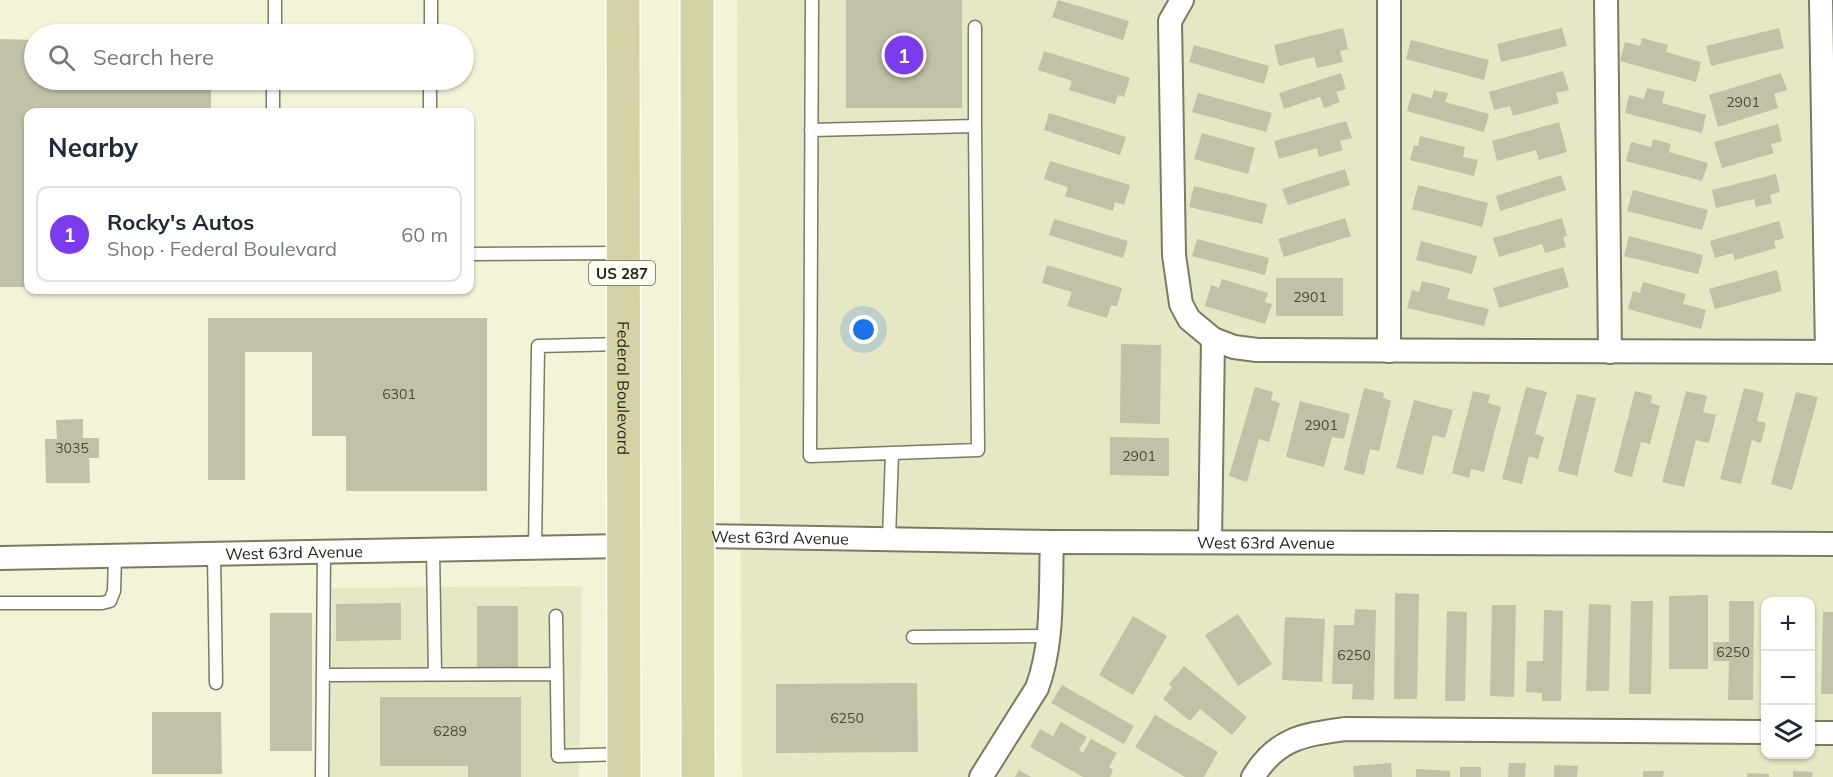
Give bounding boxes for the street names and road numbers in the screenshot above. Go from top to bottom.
road number: US 287 [589,261,655,285]
street label: Federal Boulevard [613,321,634,455]
street label: West 63rd Avenue [711,526,849,549]
street label: West 63rd Avenue [1197,532,1335,553]
street label: West 63rd Avenue [225,541,363,564]

